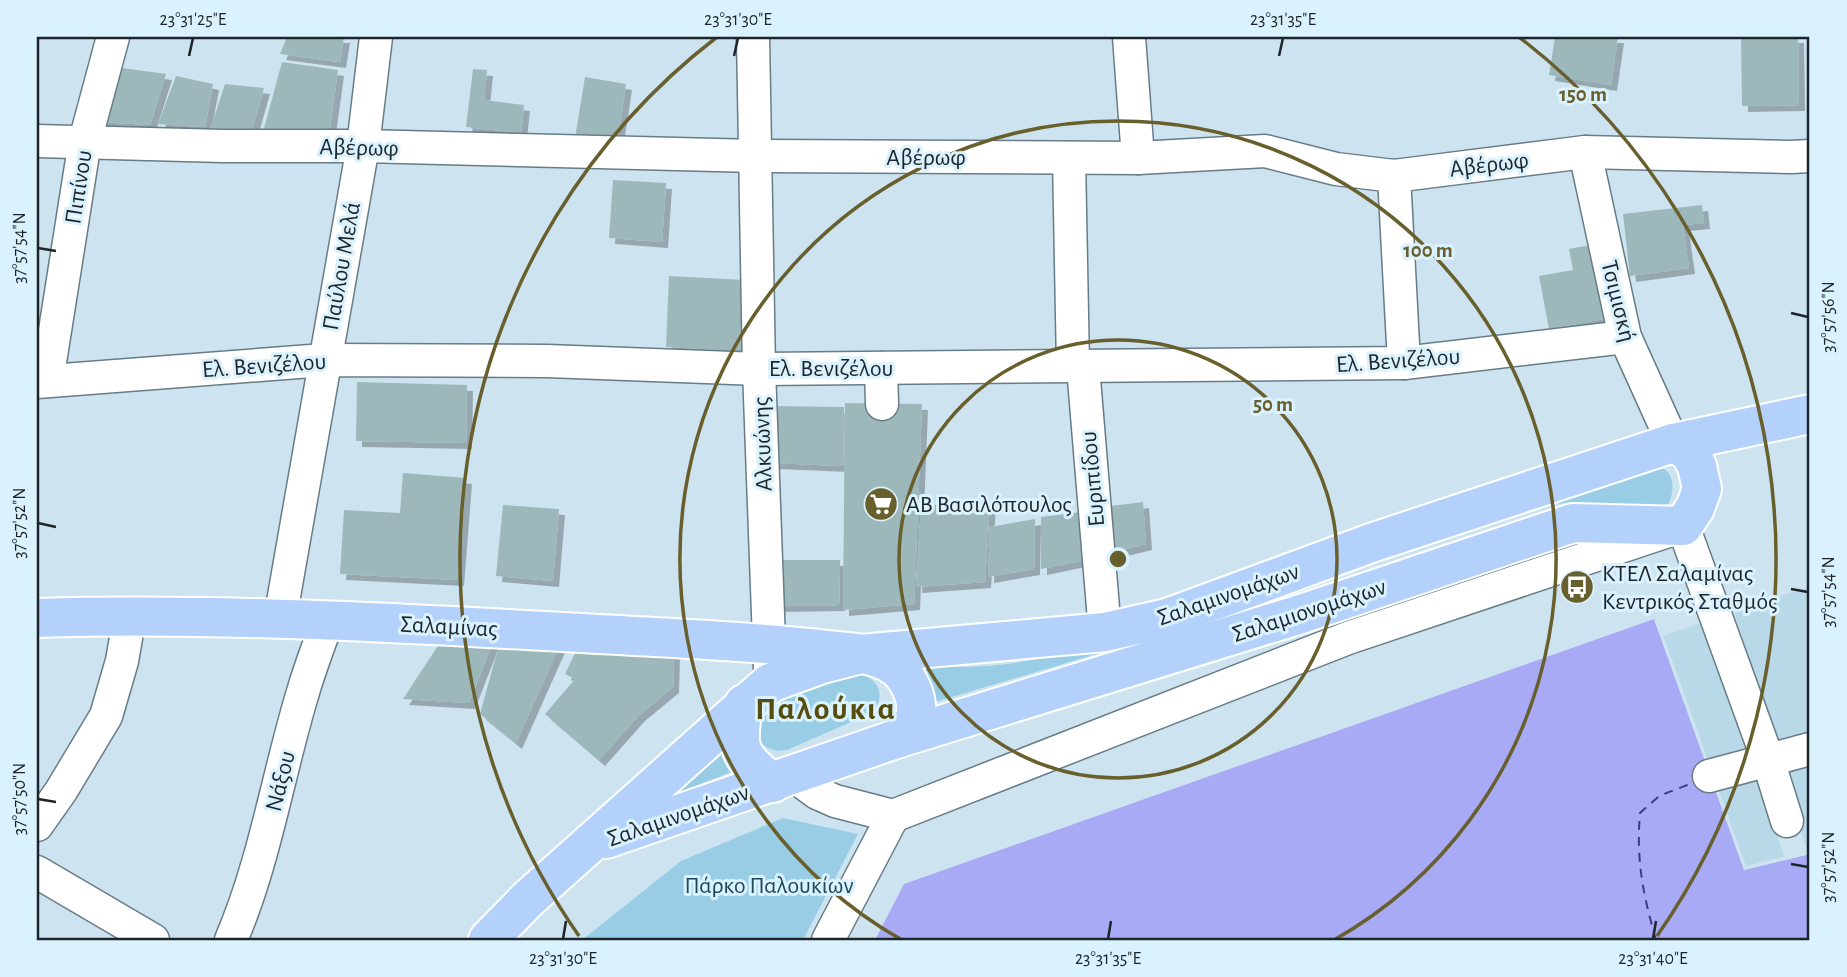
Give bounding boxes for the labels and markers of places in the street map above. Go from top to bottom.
supermarket icon: ΑΒ Βασιλόπουλος [862,485,900,523]
place label: ΑΒ Βασιλόπουλος [906,493,1072,517]
centre of rings [1106,547,1130,571]
place label: ΚΤΕΛ Σαλαμίνας Κεντρικός Σταθμός [1602,562,1778,614]
bus stop icon: ΚΤΕΛ Σαλαμίνας Κεντρικός Σταθμός [1558,568,1596,606]

